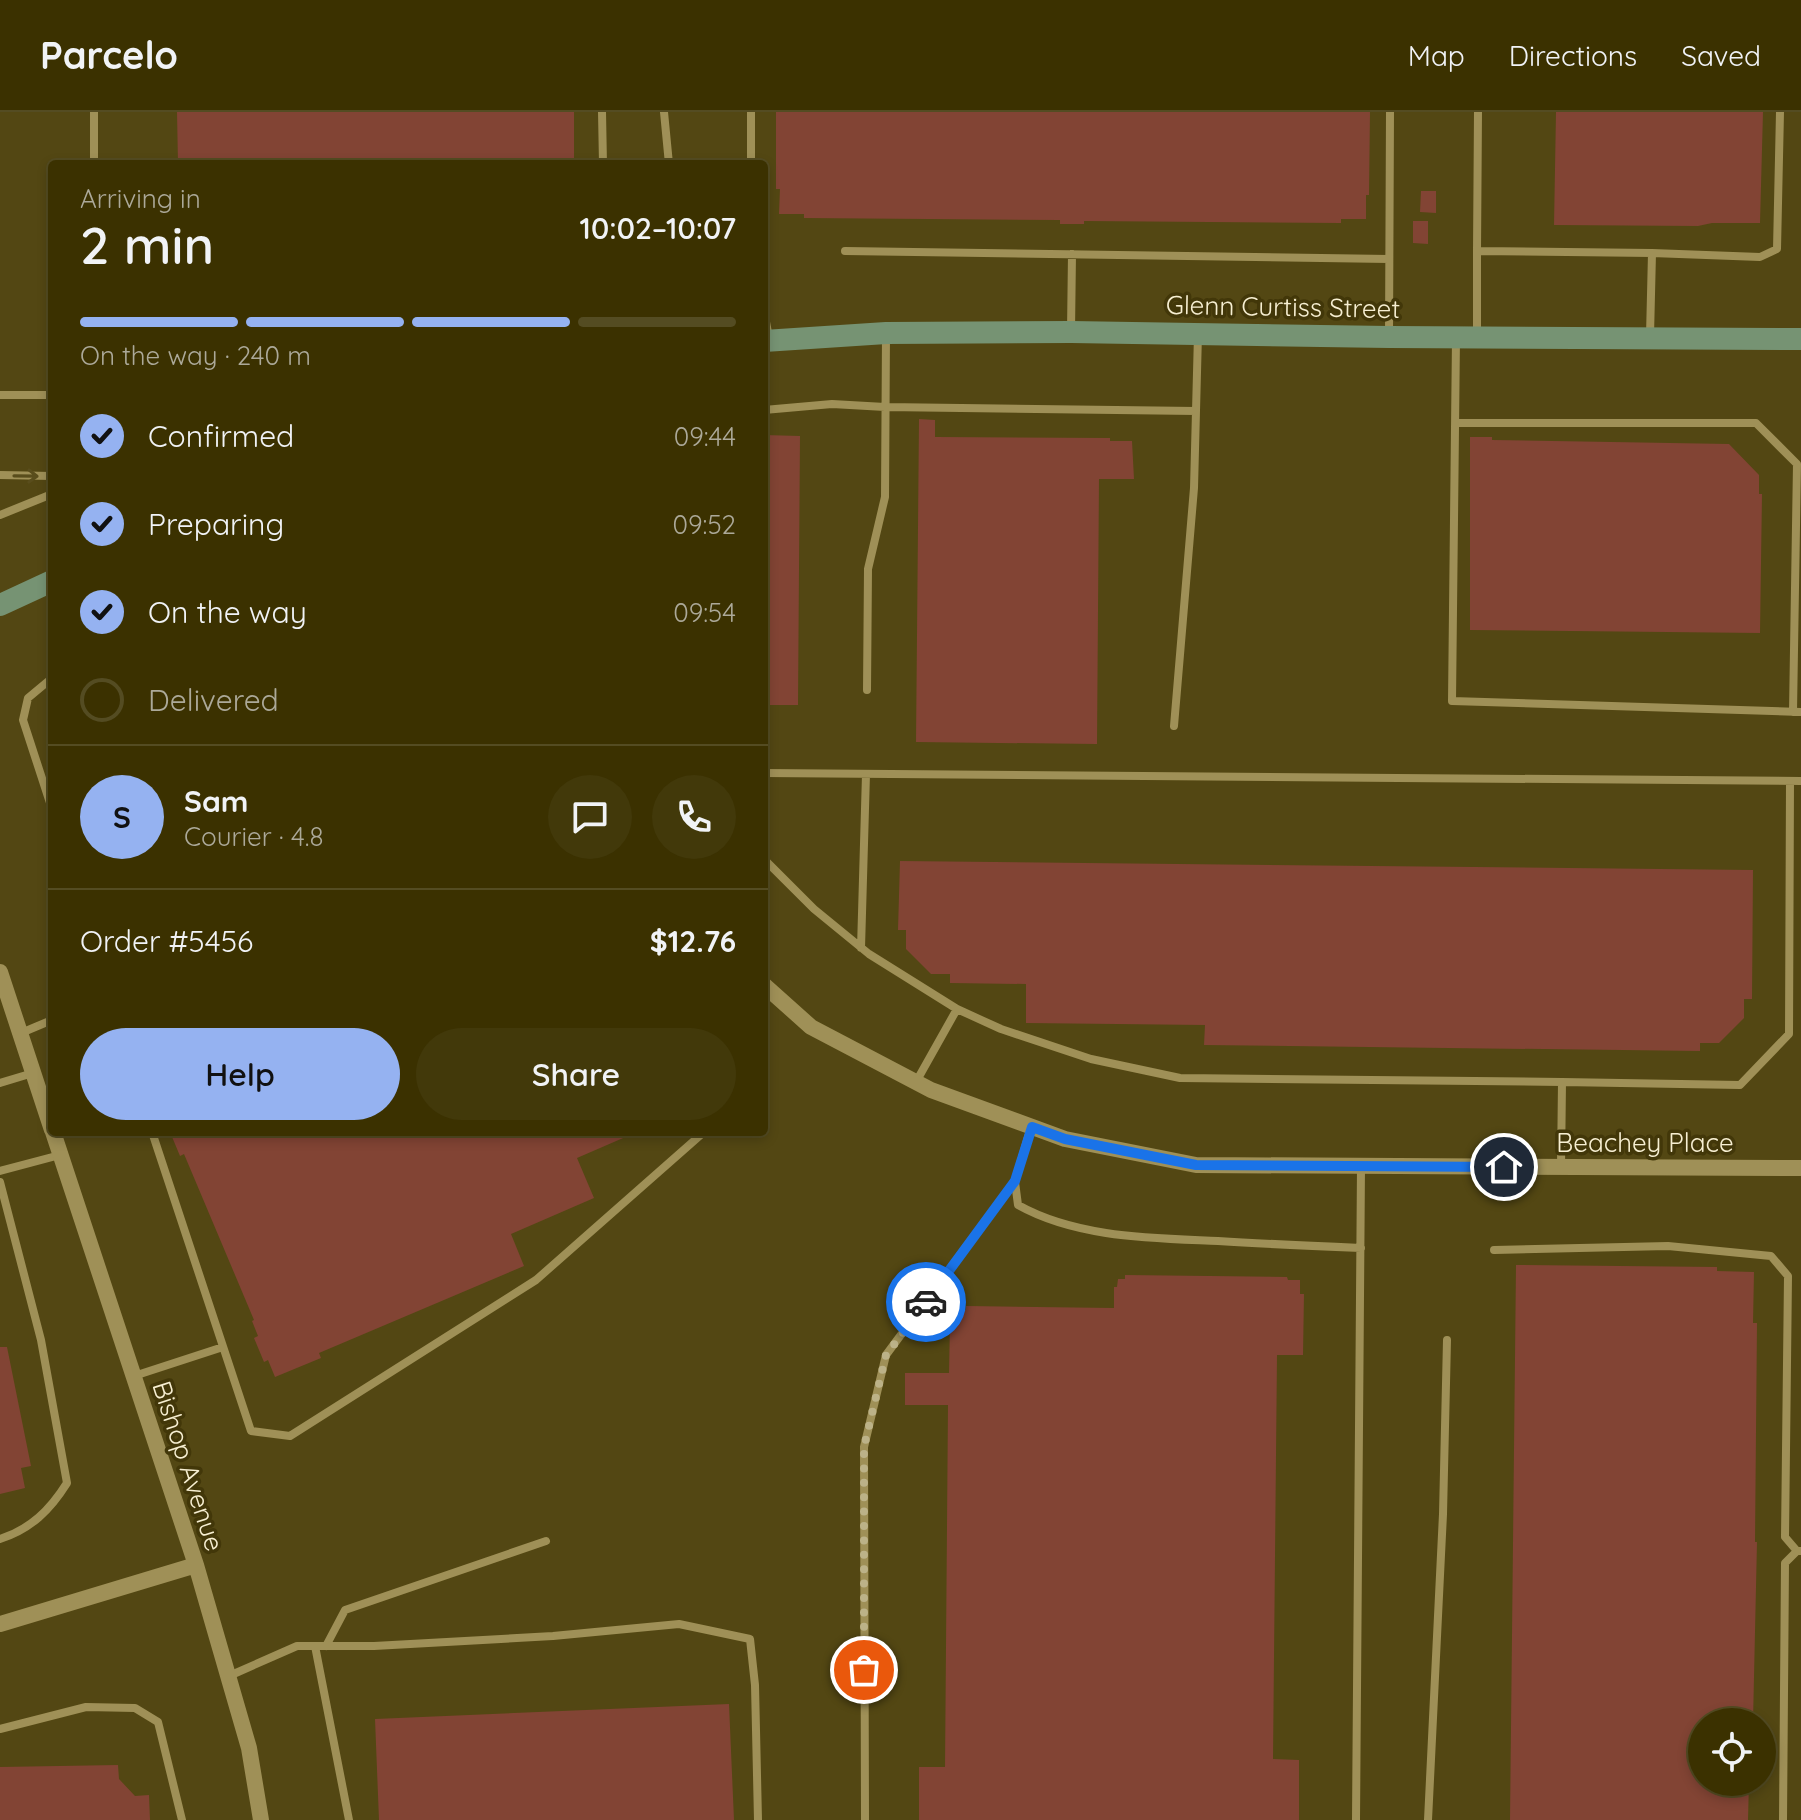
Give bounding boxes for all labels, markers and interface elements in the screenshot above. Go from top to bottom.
text: Parcelo [40,31,178,79]
text: Map [1408,38,1465,73]
text: Directions [1509,38,1637,73]
text: Saved [1681,38,1761,73]
text: Arriving in [80,182,201,215]
text: 10:02–10:07 [580,209,736,247]
text: 2 min [80,212,214,277]
street label: Glenn Curtiss Street [1166,288,1400,325]
text: On the way · 240 m [80,339,311,372]
icon: check [80,414,124,458]
text: Confirmed [148,417,294,455]
text: 09:44 [674,420,736,453]
one-way arrow [12,468,39,484]
icon: check [80,502,124,546]
text: Preparing [148,505,284,543]
text: 09:52 [673,508,736,541]
icon: check [80,590,124,634]
text: On the way [148,593,307,631]
text: 09:54 [673,596,736,629]
text: Delivered [148,681,279,719]
button: chat [548,775,632,859]
button: phone [652,775,736,859]
text: Sam [184,782,248,820]
text: S [113,798,131,836]
text: Courier · 4.8 [184,820,323,853]
text: Order #5456 [80,922,253,960]
text: $12.76 [650,922,736,960]
button: Help [80,1028,400,1120]
button: Share [416,1028,736,1120]
street label: Beachey Place [1556,1126,1734,1159]
pin [1470,1133,1538,1201]
icon: home [1482,1145,1526,1189]
courier [886,1262,966,1342]
icon: car [904,1280,948,1324]
street label: Bishop Avenue [145,1377,232,1555]
pin [830,1636,898,1704]
icon: bag [842,1648,886,1692]
map controls [1688,1708,1776,1796]
button: locate [1688,1708,1776,1796]

